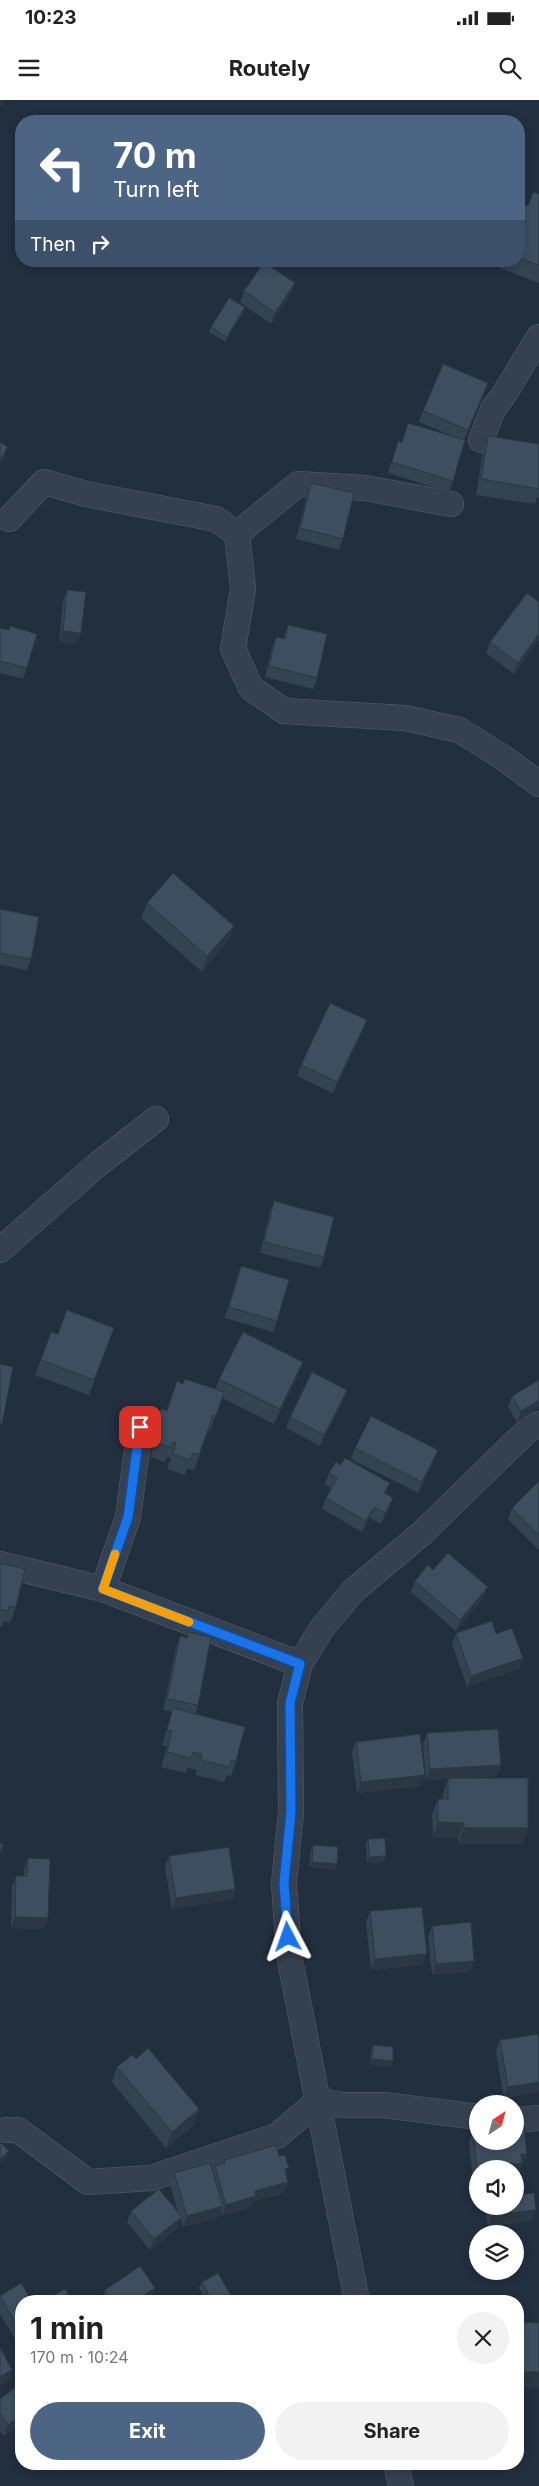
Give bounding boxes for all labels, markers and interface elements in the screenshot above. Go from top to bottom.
text: 10:23 [25,6,77,29]
icon: menu [15,54,43,82]
icon: search [496,54,524,82]
text: Routely [229,55,310,81]
text: 70 m [113,134,197,176]
icon: left [30,135,95,200]
text: Turn left [113,176,199,202]
icon: right [86,230,114,258]
text: Then [30,233,76,256]
pin [119,1406,161,1448]
icon: arrive [126,1413,154,1441]
position arrow [261,1910,313,1962]
north arrow [469,2095,524,2150]
map controls [469,2095,524,2280]
button: sound [469,2160,524,2215]
button: layers [469,2225,524,2280]
text: 1 min [30,2310,104,2346]
button: close [457,2312,509,2364]
text: 170 m · 10:24 [30,2347,129,2367]
button: Exit [30,2402,265,2460]
button: Share [275,2402,509,2460]

